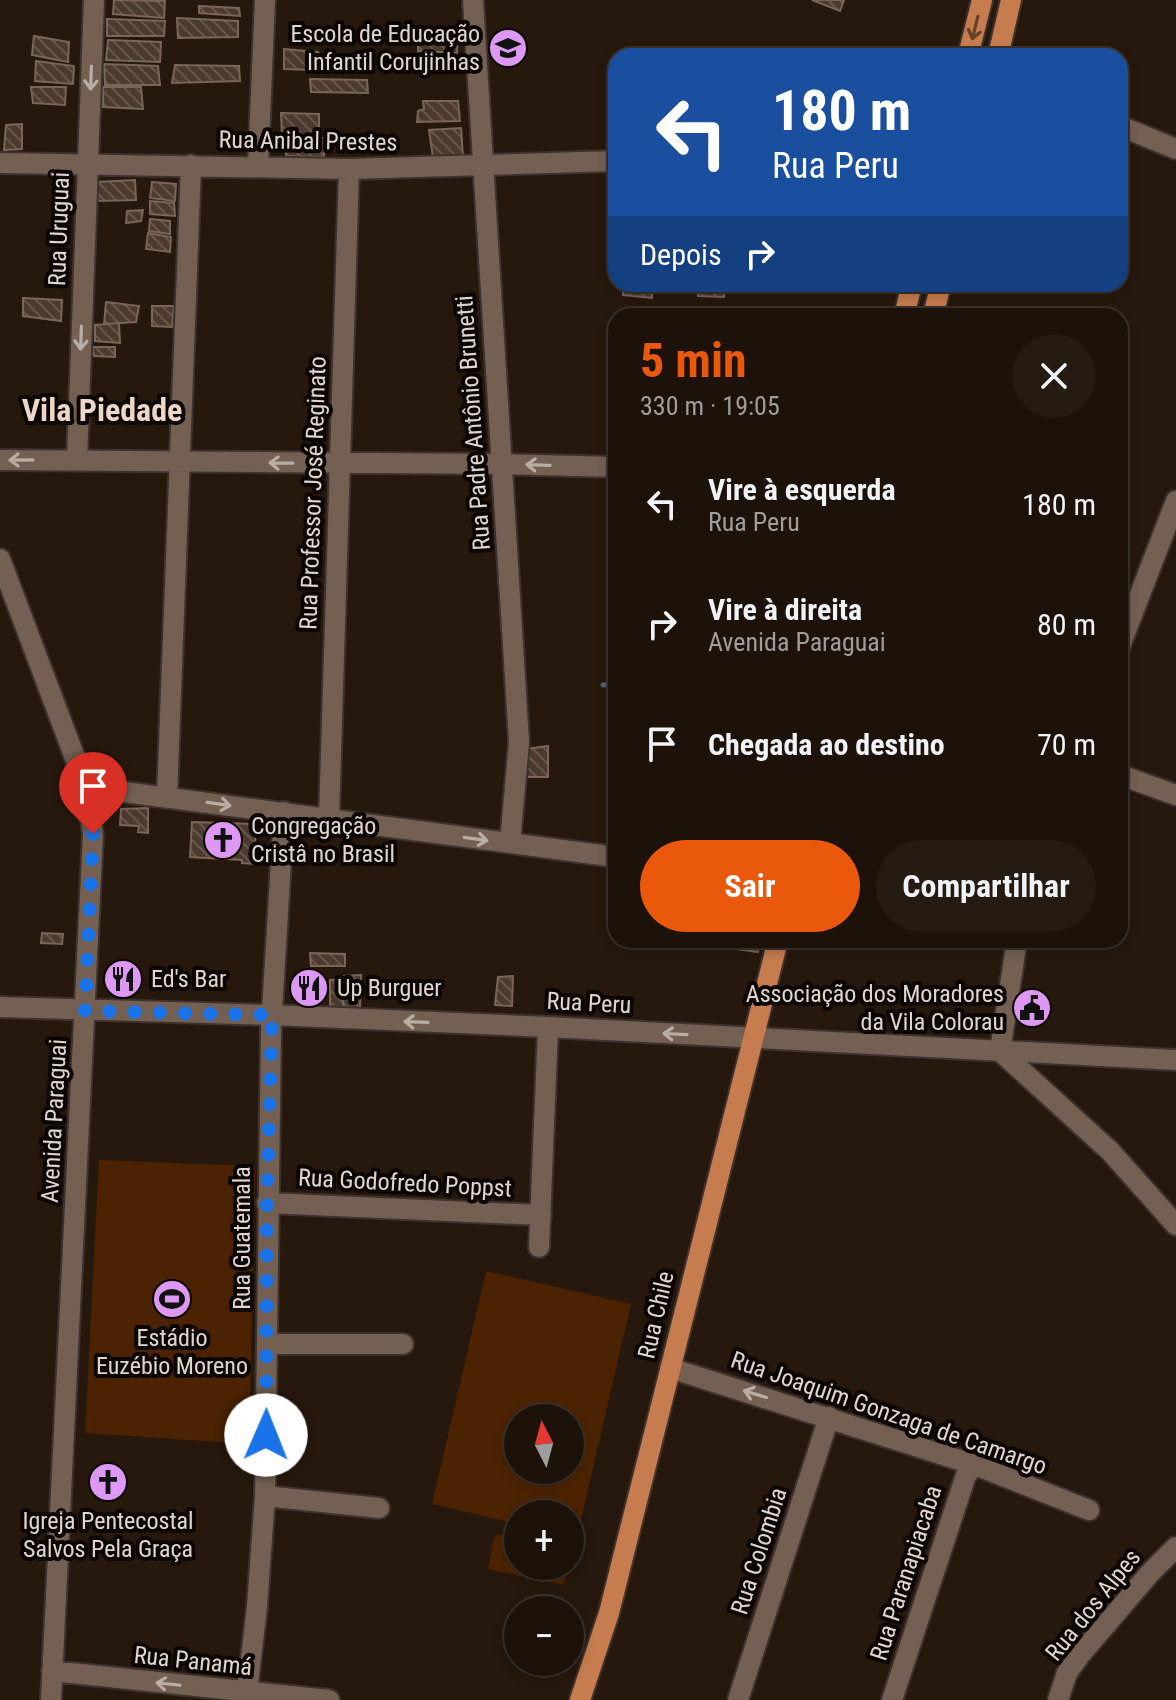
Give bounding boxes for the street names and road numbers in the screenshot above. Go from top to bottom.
street label: Rua Anibal Prestes [218,125,398,157]
street label: Rua Uruguai [43,171,75,287]
street label: Rua Padre Antônio Brunetti [450,295,496,551]
street label: Rua Professor José Reginato [294,356,332,630]
street label: Rua Peru [546,987,632,1019]
street label: Avenida Paraguai [36,1038,72,1204]
street label: Rua Godofredo Poppst [297,1163,513,1203]
street label: Rua Guatemala [228,1166,256,1310]
street label: Rua Chile [632,1269,680,1361]
street label: Rua Joaquim Gonzaga de Camargo [727,1346,1051,1480]
street label: Rua Paranapiacaba [865,1482,947,1664]
street label: Rua Colombia [725,1484,793,1618]
street label: Rua dos Alpes [1040,1544,1146,1666]
street label: Rua Panamá [133,1641,253,1681]

